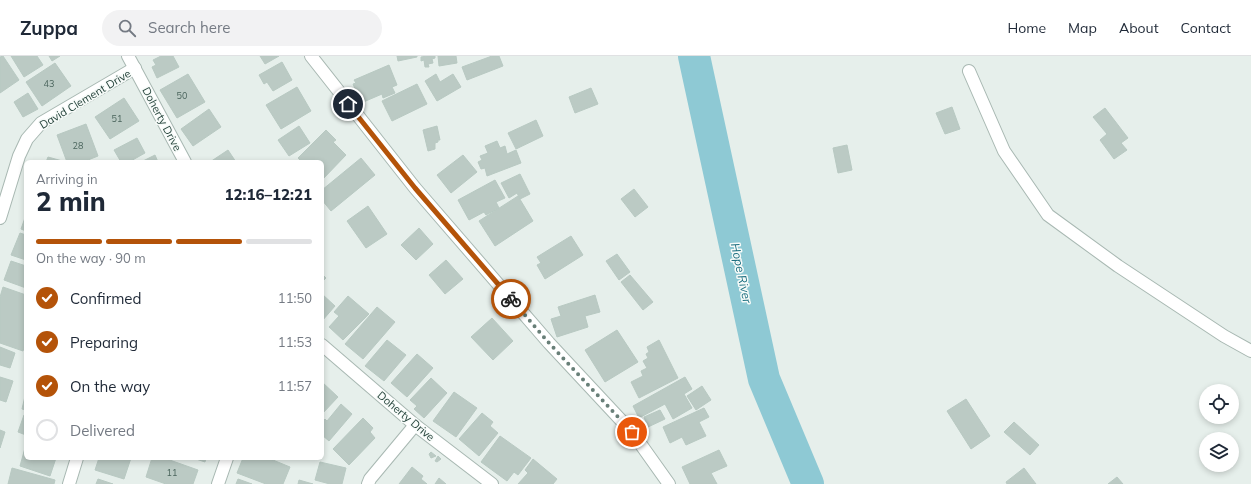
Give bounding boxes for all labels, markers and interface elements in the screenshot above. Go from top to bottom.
search box [102,10,382,46]
text: Zuppa [20,16,78,40]
icon: search [116,17,138,39]
text: Search here [148,18,230,37]
text: Home [1007,19,1046,37]
text: Map [1068,19,1097,37]
text: About [1119,19,1159,37]
text: Contact [1181,19,1231,37]
street label: David Clement Drive [37,66,133,132]
house number: 43 [44,78,54,89]
street label: Doherty Drive [139,85,185,153]
pin [331,87,365,121]
house number: 50 [177,90,187,101]
icon: home [337,93,359,115]
house number: 51 [112,113,122,124]
house number: 28 [73,140,83,151]
text: Arriving in [36,171,98,187]
text: 2 min [36,185,106,218]
text: 12:16–12:21 [225,185,312,204]
water label: Hope River [728,241,755,305]
text: On the way · 90 m [36,250,146,266]
courier [491,279,531,319]
icon: check [36,287,58,309]
icon: bike [500,288,522,310]
text: Confirmed [70,289,141,308]
text: 11:50 [278,290,312,306]
icon: check [36,331,58,353]
text: Preparing [70,333,138,352]
text: 11:53 [278,334,312,350]
icon: check [36,375,58,397]
text: On the way [70,377,150,396]
text: 11:57 [278,378,312,394]
map controls [1199,384,1239,472]
button: locate [1199,384,1239,424]
street label: Doherty Drive [375,388,437,444]
pin [615,415,649,449]
text: Delivered [70,421,135,440]
icon: bag [621,421,643,443]
button: layers [1199,432,1239,472]
house number: 11 [167,467,177,478]

